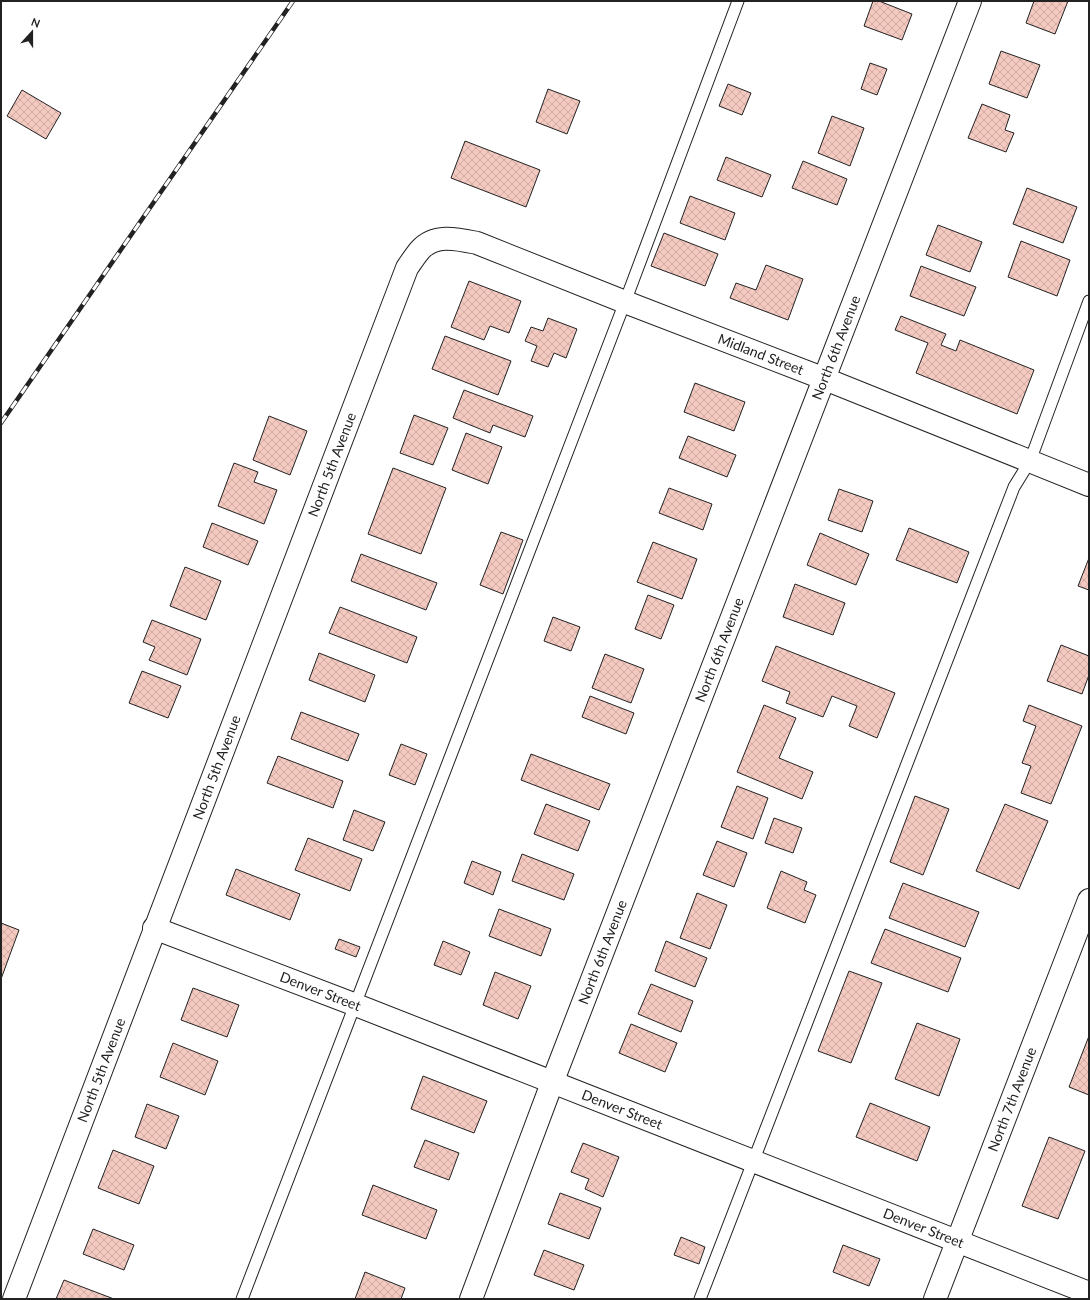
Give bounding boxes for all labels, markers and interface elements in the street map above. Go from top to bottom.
north arrow [12,12,52,52]
text: N [29,15,42,30]
street label: North 6th Avenue [808,293,863,402]
street label: Midland Street [716,330,806,378]
street label: North 5th Avenue [304,410,359,519]
street label: North 6th Avenue [691,595,747,704]
street label: North 5th Avenue [189,712,244,822]
street label: North 6th Avenue [574,897,630,1007]
street label: Denver Street [278,968,363,1014]
street label: North 5th Avenue [73,1015,128,1125]
street label: North 7th Avenue [984,1045,1039,1154]
street label: Denver Street [579,1086,665,1133]
street label: Denver Street [881,1204,967,1251]

